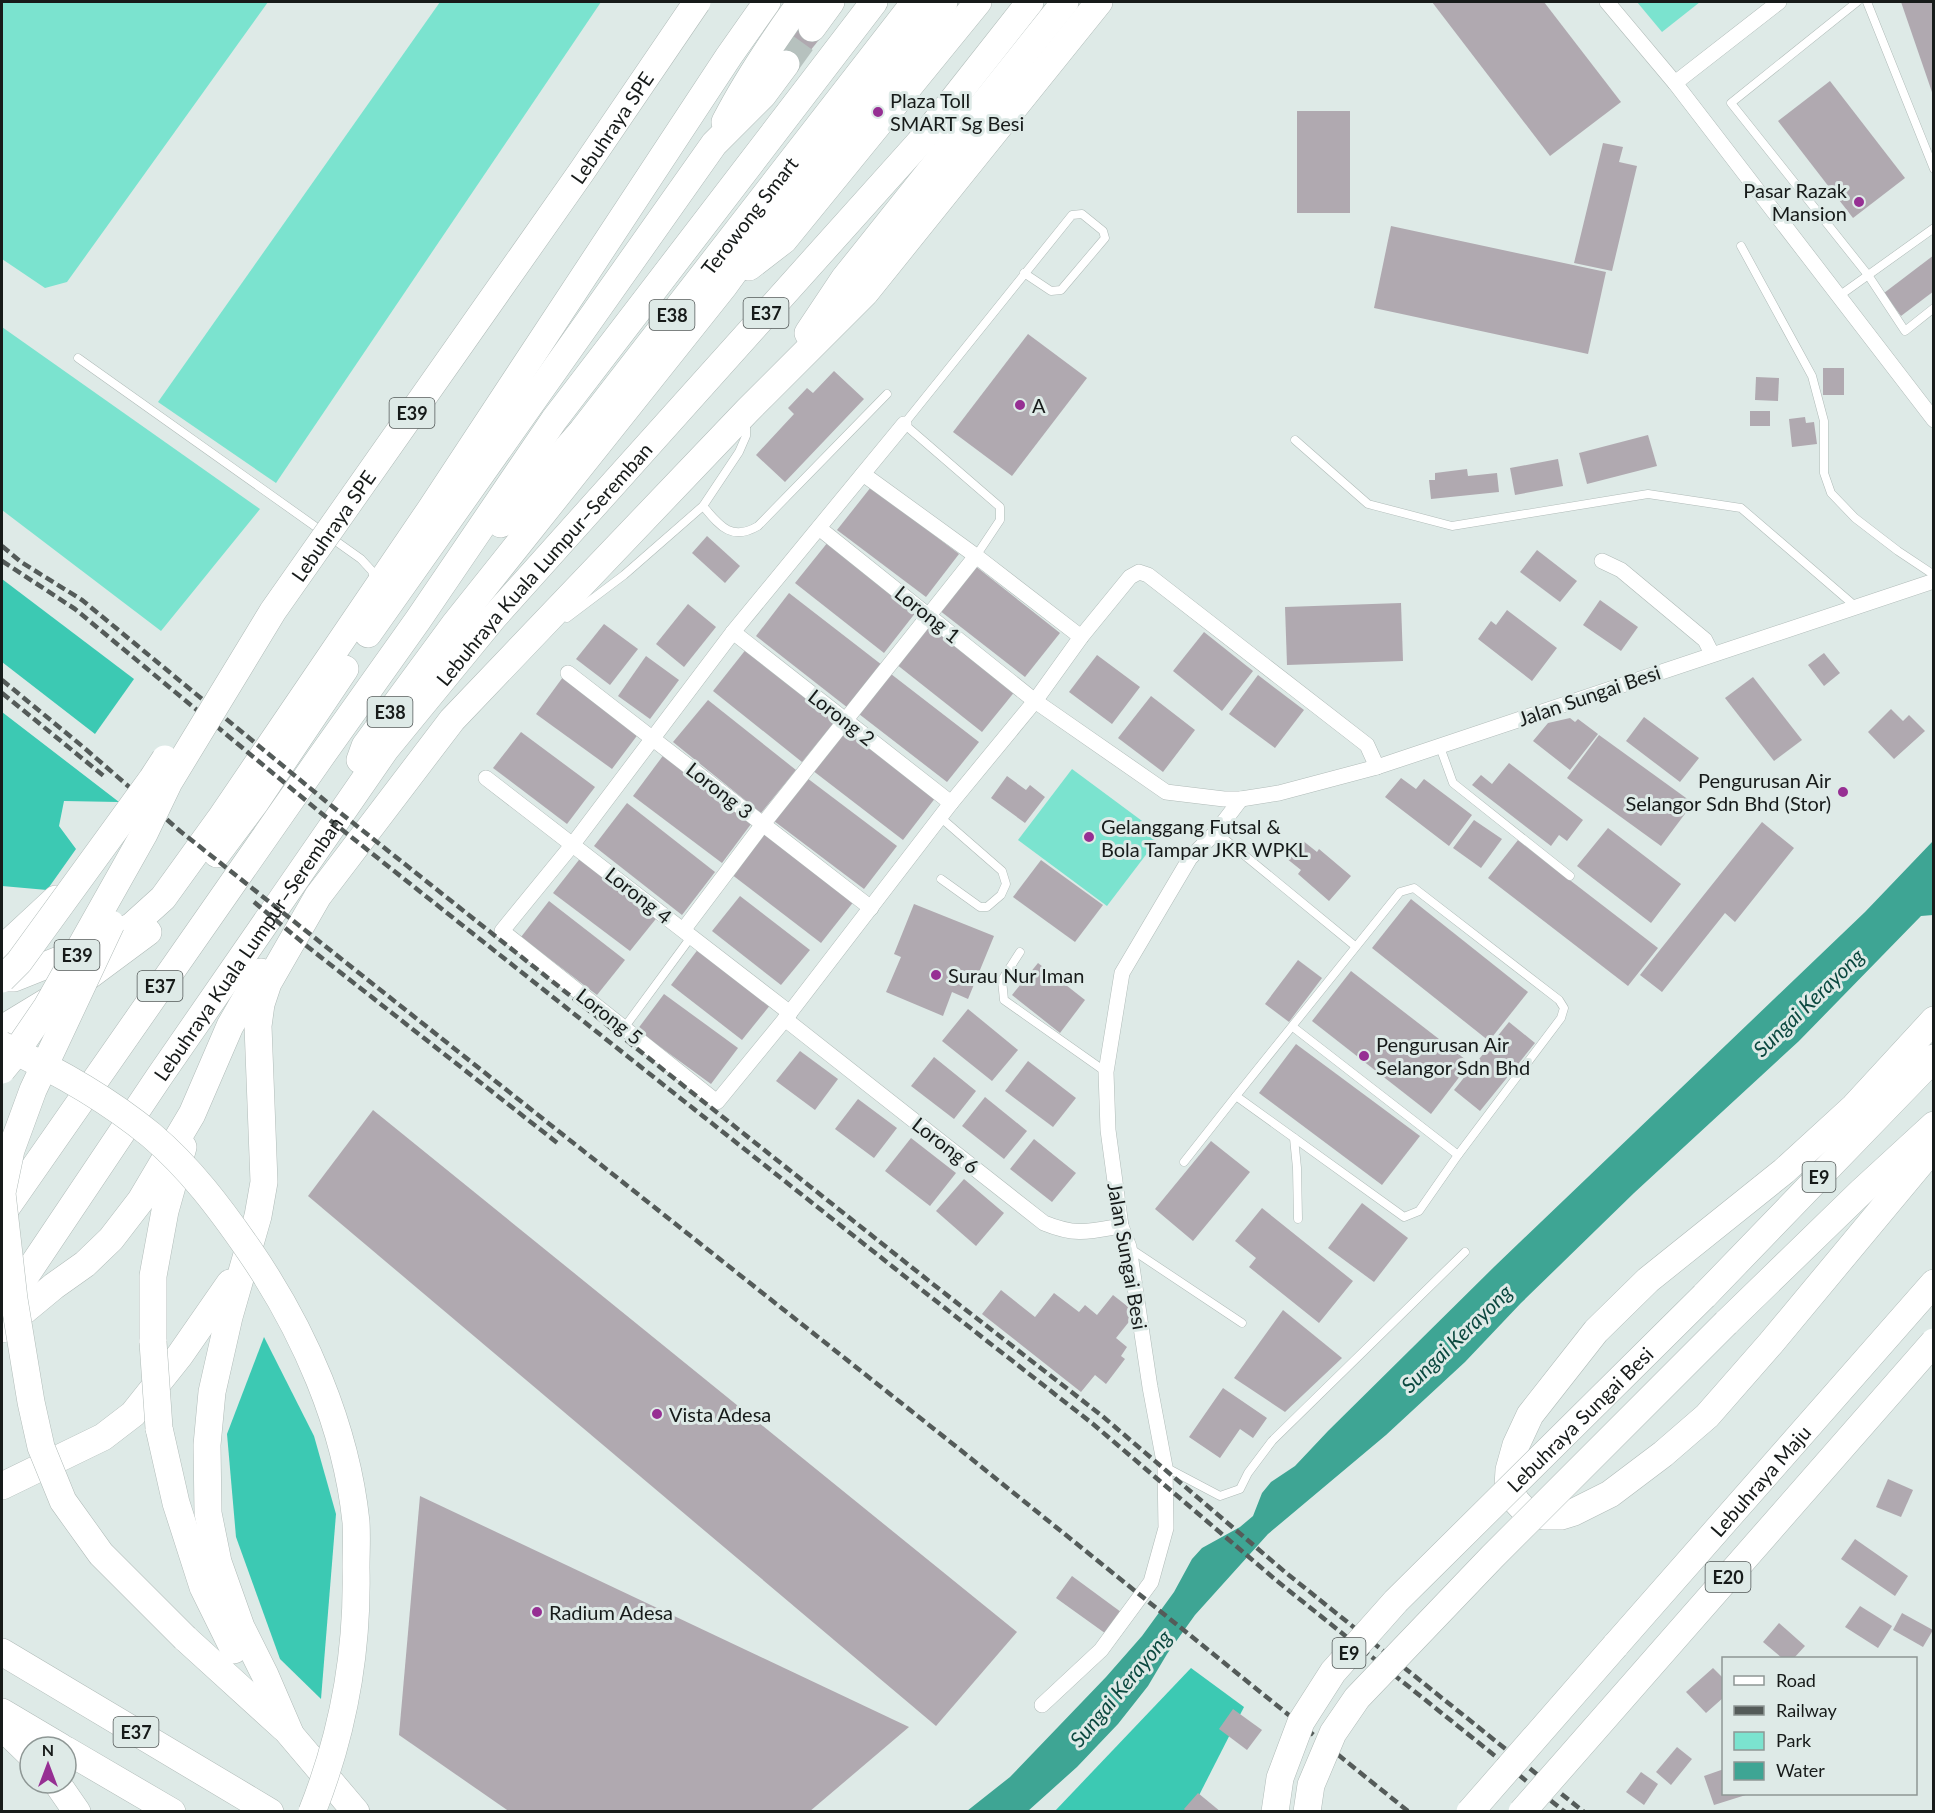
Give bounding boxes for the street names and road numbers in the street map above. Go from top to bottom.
street label: Lebuhraya SPE [565,67,658,188]
street label: Terowong Smart [696,152,803,279]
road number: E37 [744,298,789,328]
road number: E38 [650,300,694,330]
road number: E39 [390,398,434,428]
street label: Lebuhraya Kuala Lumpur–Seremban [431,437,657,690]
street label: Lebuhraya SPE [286,465,380,586]
street label: Lorong 1 [890,580,966,648]
street label: Jalan Sungai Besi [1515,659,1663,731]
street label: Lorong 2 [804,684,880,750]
road number: E38 [368,697,412,727]
street label: Lorong 3 [682,757,758,823]
street label: Lebuhraya Kuala Lumpur–Seremban [148,812,347,1085]
street label: Lorong 4 [601,862,677,929]
road number: E39 [54,940,100,970]
road number: E37 [138,971,182,1001]
street label: Lorong 5 [572,983,648,1049]
street label: Lorong 6 [908,1112,984,1178]
road number: E9 [1802,1162,1836,1192]
street label: Jalan Sungai Besi [1103,1181,1153,1331]
street label: Lebuhraya Sungai Besi [1502,1342,1658,1496]
street label: Lebuhraya Maju [1705,1420,1815,1541]
road number: E20 [1706,1562,1750,1592]
road number: E9 [1332,1638,1366,1668]
road number: E37 [114,1717,158,1747]

